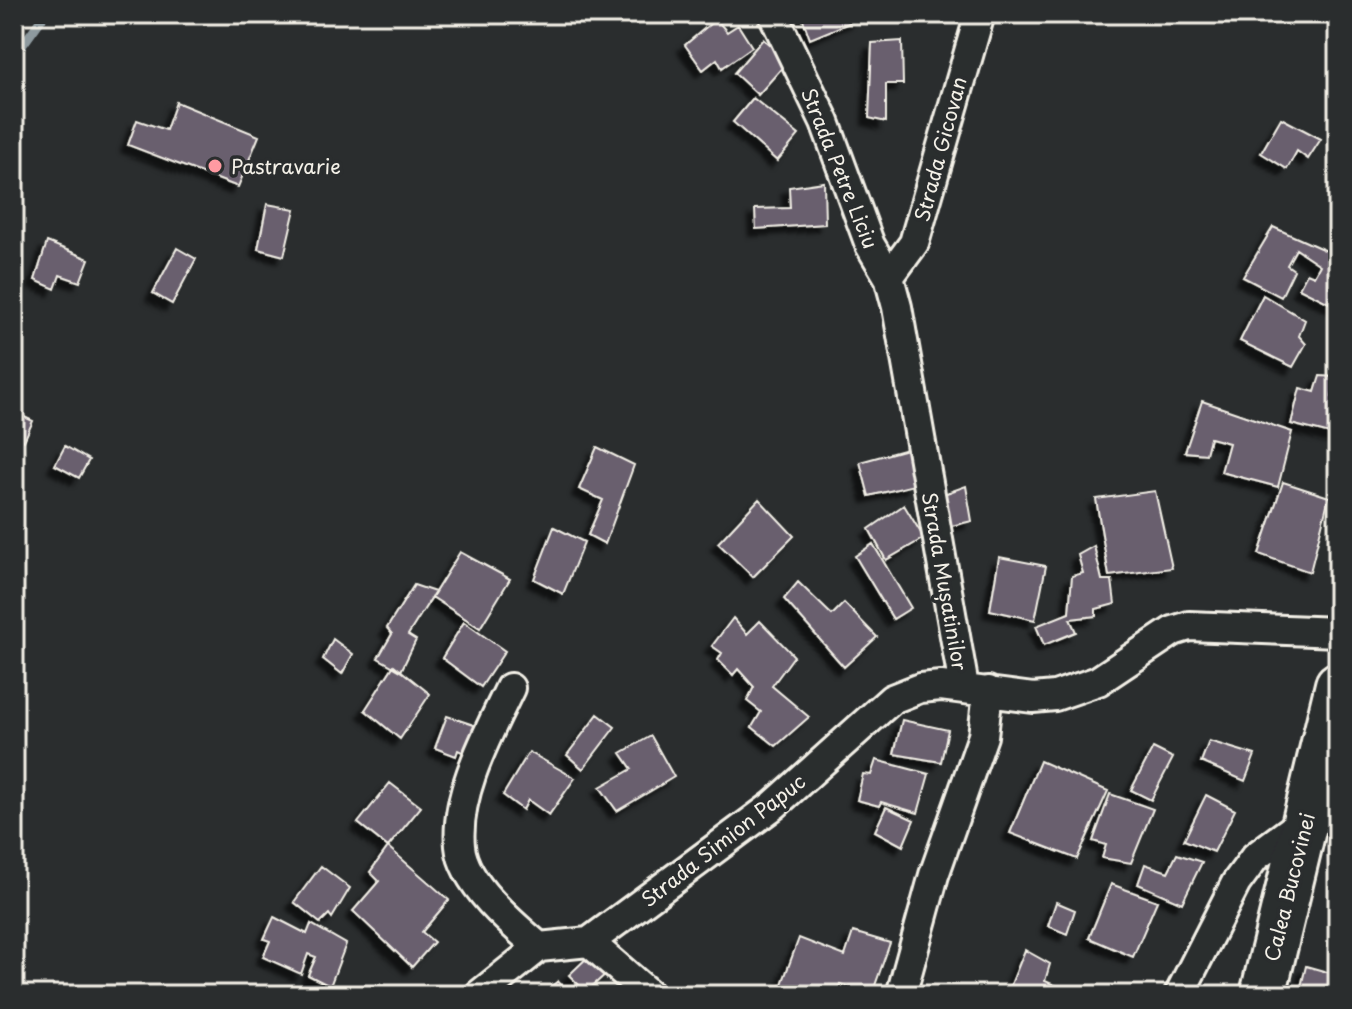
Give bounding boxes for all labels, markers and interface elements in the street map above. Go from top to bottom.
street label: Strada Gicovan [906,73,974,225]
street label: Strada Petre Liciu [794,83,886,253]
place label: Pastravarie [231,151,341,181]
marker: Pastravarie [206,157,224,175]
street label: Strada Mușatinilor [915,489,976,673]
street label: Strada Simion Papuc [634,766,812,914]
street label: Calea Bucovinei [1256,810,1322,964]

